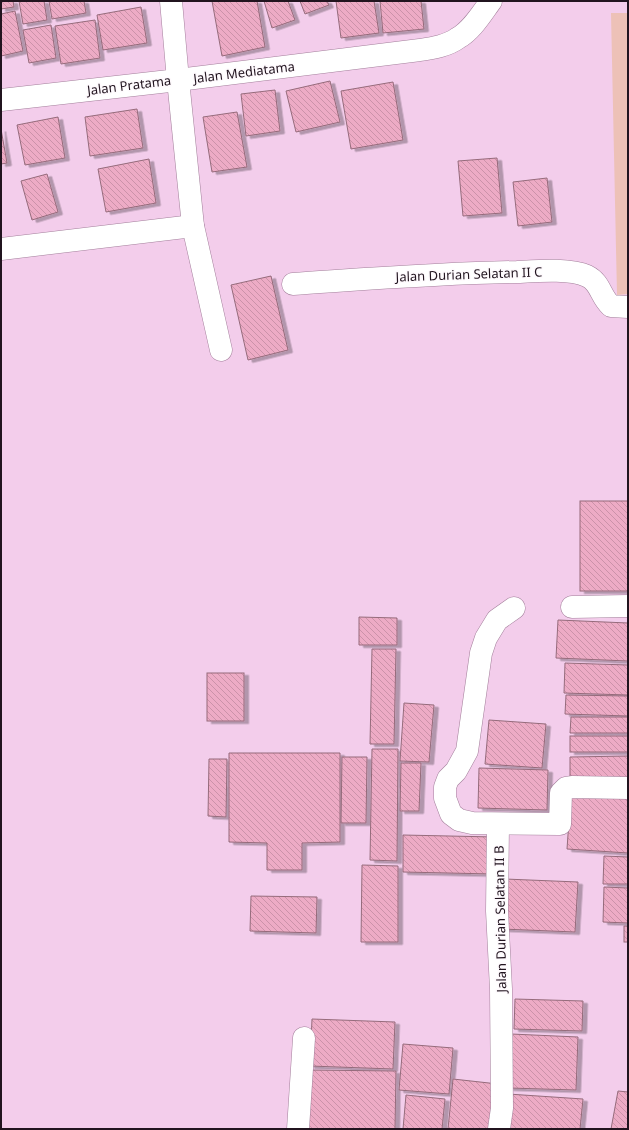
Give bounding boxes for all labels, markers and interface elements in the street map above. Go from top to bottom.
street label: Jalan Mediatama [190,57,296,87]
street label: Jalan Pratama [84,71,172,99]
street label: Jalan Durian Selatan II C [393,262,543,286]
street label: Jalan Durian Selatan II B [490,845,510,995]

